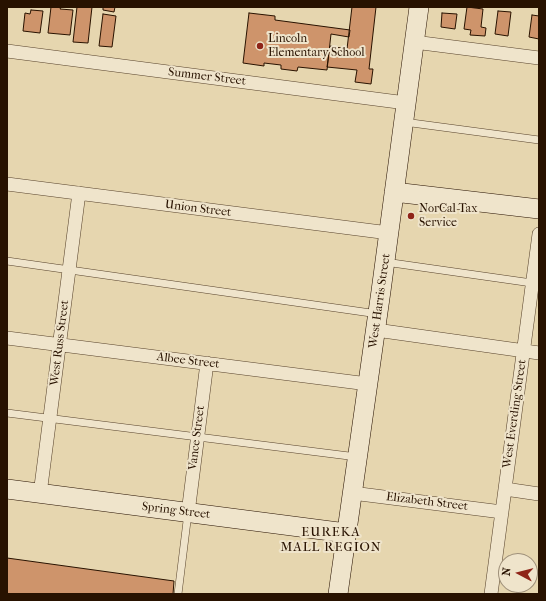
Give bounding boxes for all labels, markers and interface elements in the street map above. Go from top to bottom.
place label: Lincoln Elementary School [268,32,365,60]
marker: Lincoln Elementary School [255,41,265,51]
street label: Summer Street [167,65,247,89]
street label: Union Street [164,198,232,220]
place label: NorCal Tax Service [419,202,477,230]
marker: NorCal Tax Service [406,211,416,221]
street label: West Harris Street [366,253,394,349]
street label: West Russ Street [48,299,72,387]
street label: Albee Street [156,350,220,372]
street label: West Everding Street [500,359,530,469]
street label: Vance Street [186,405,208,471]
street label: Elizabeth Street [385,490,469,514]
street label: Spring Street [141,500,211,522]
district label: EUREKA MALL REGION [280,525,382,556]
north arrow [498,553,538,593]
text: N [500,567,514,577]

